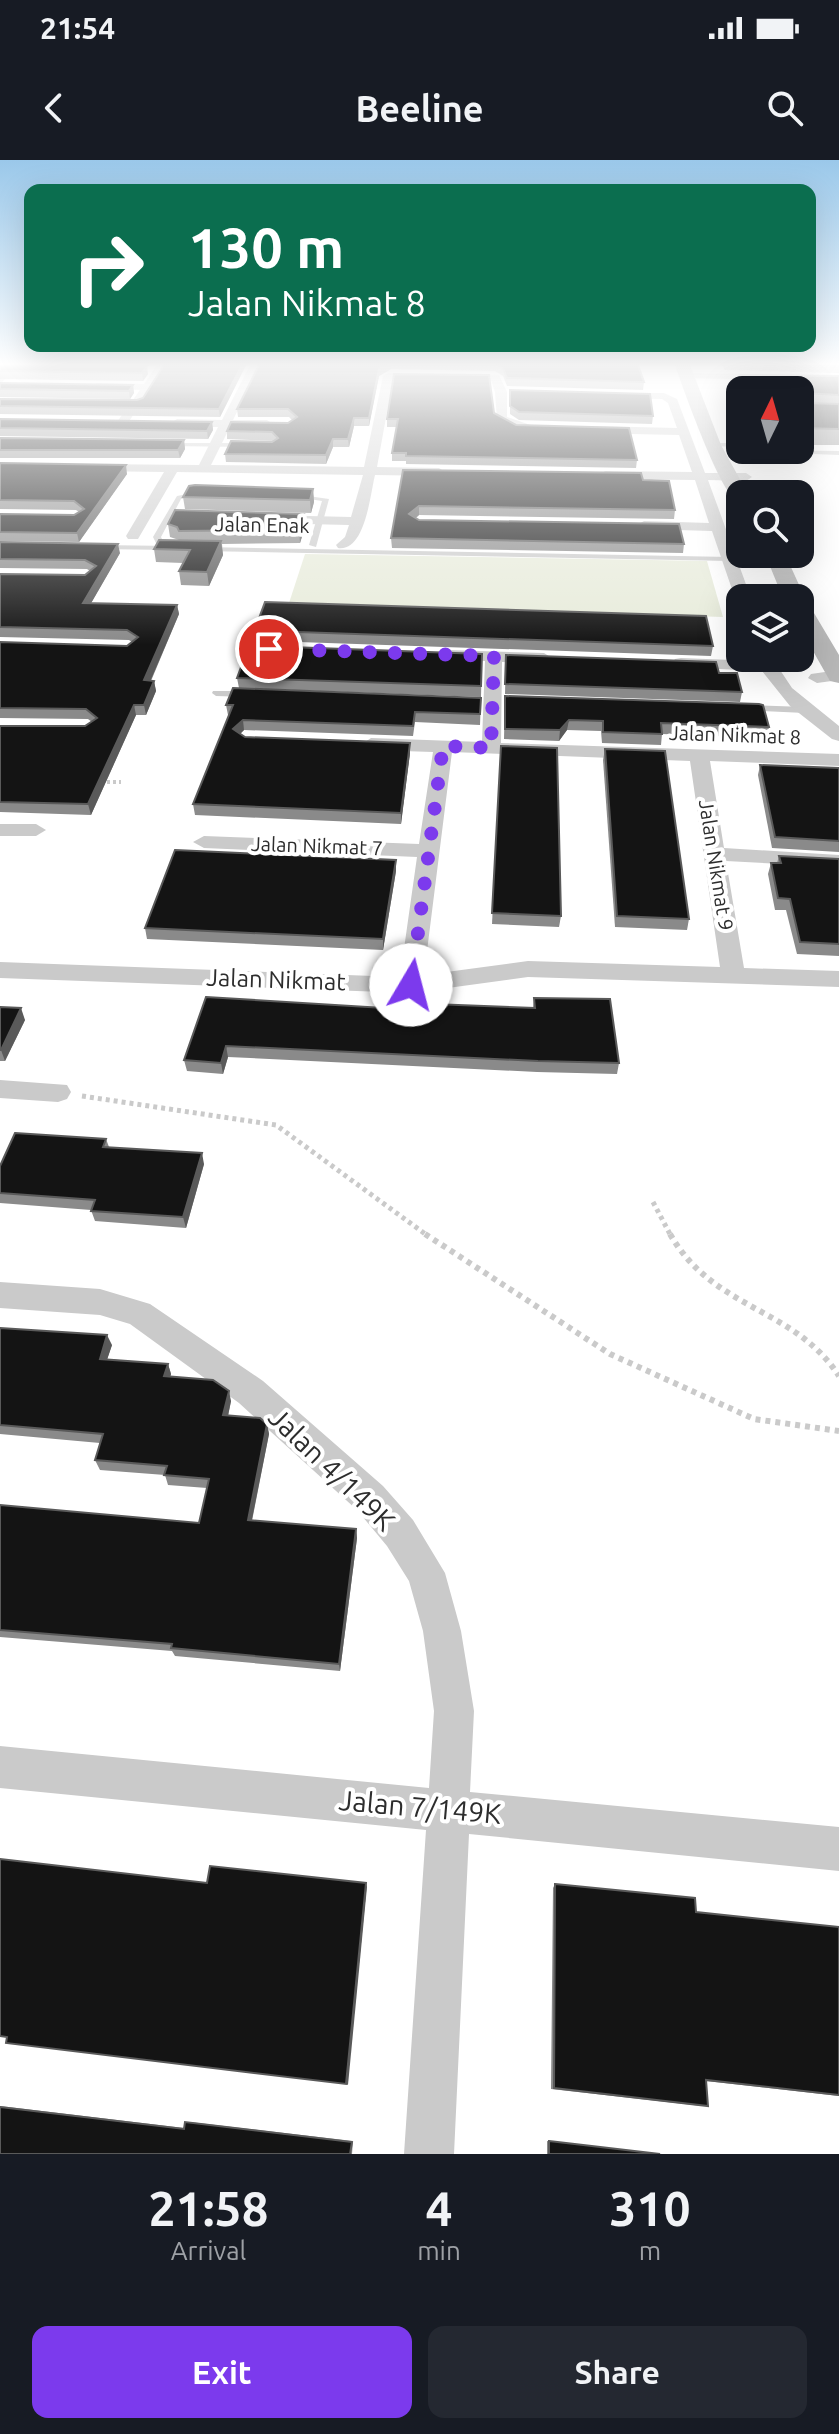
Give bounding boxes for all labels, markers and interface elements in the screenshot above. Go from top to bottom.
text: 21:54 [40,11,115,45]
icon: back [32,86,76,130]
icon: search [763,86,807,130]
text: Beeline [355,88,484,129]
icon: right [56,216,160,320]
text: 130 m [188,216,344,279]
text: Jalan Nikmat 8 [188,282,426,323]
north arrow [726,376,814,464]
map controls [726,376,814,672]
button: search [726,480,814,568]
street label: Jalan Enak [214,512,310,537]
button: layers [726,584,814,672]
pin [235,615,303,683]
icon: arrive [247,627,291,671]
street label: Jalan Nikmat 8 [669,721,801,748]
street label: Jalan Nikmat 9 [695,798,738,932]
street label: Jalan Nikmat 7 [251,832,383,859]
position arrow [369,943,453,1027]
street label: Jalan Nikmat [206,964,347,995]
street label: Jalan 4/149K [263,1401,402,1536]
street label: Jalan 7/149K [338,1784,503,1829]
text: 21:58 [149,2181,269,2235]
text: 4 [425,2181,452,2235]
text: 310 [609,2181,690,2235]
text: Arrival [171,2236,246,2265]
text: min [417,2236,461,2265]
text: m [639,2236,661,2265]
button: Exit [32,2326,412,2418]
button: Share [428,2326,807,2418]

